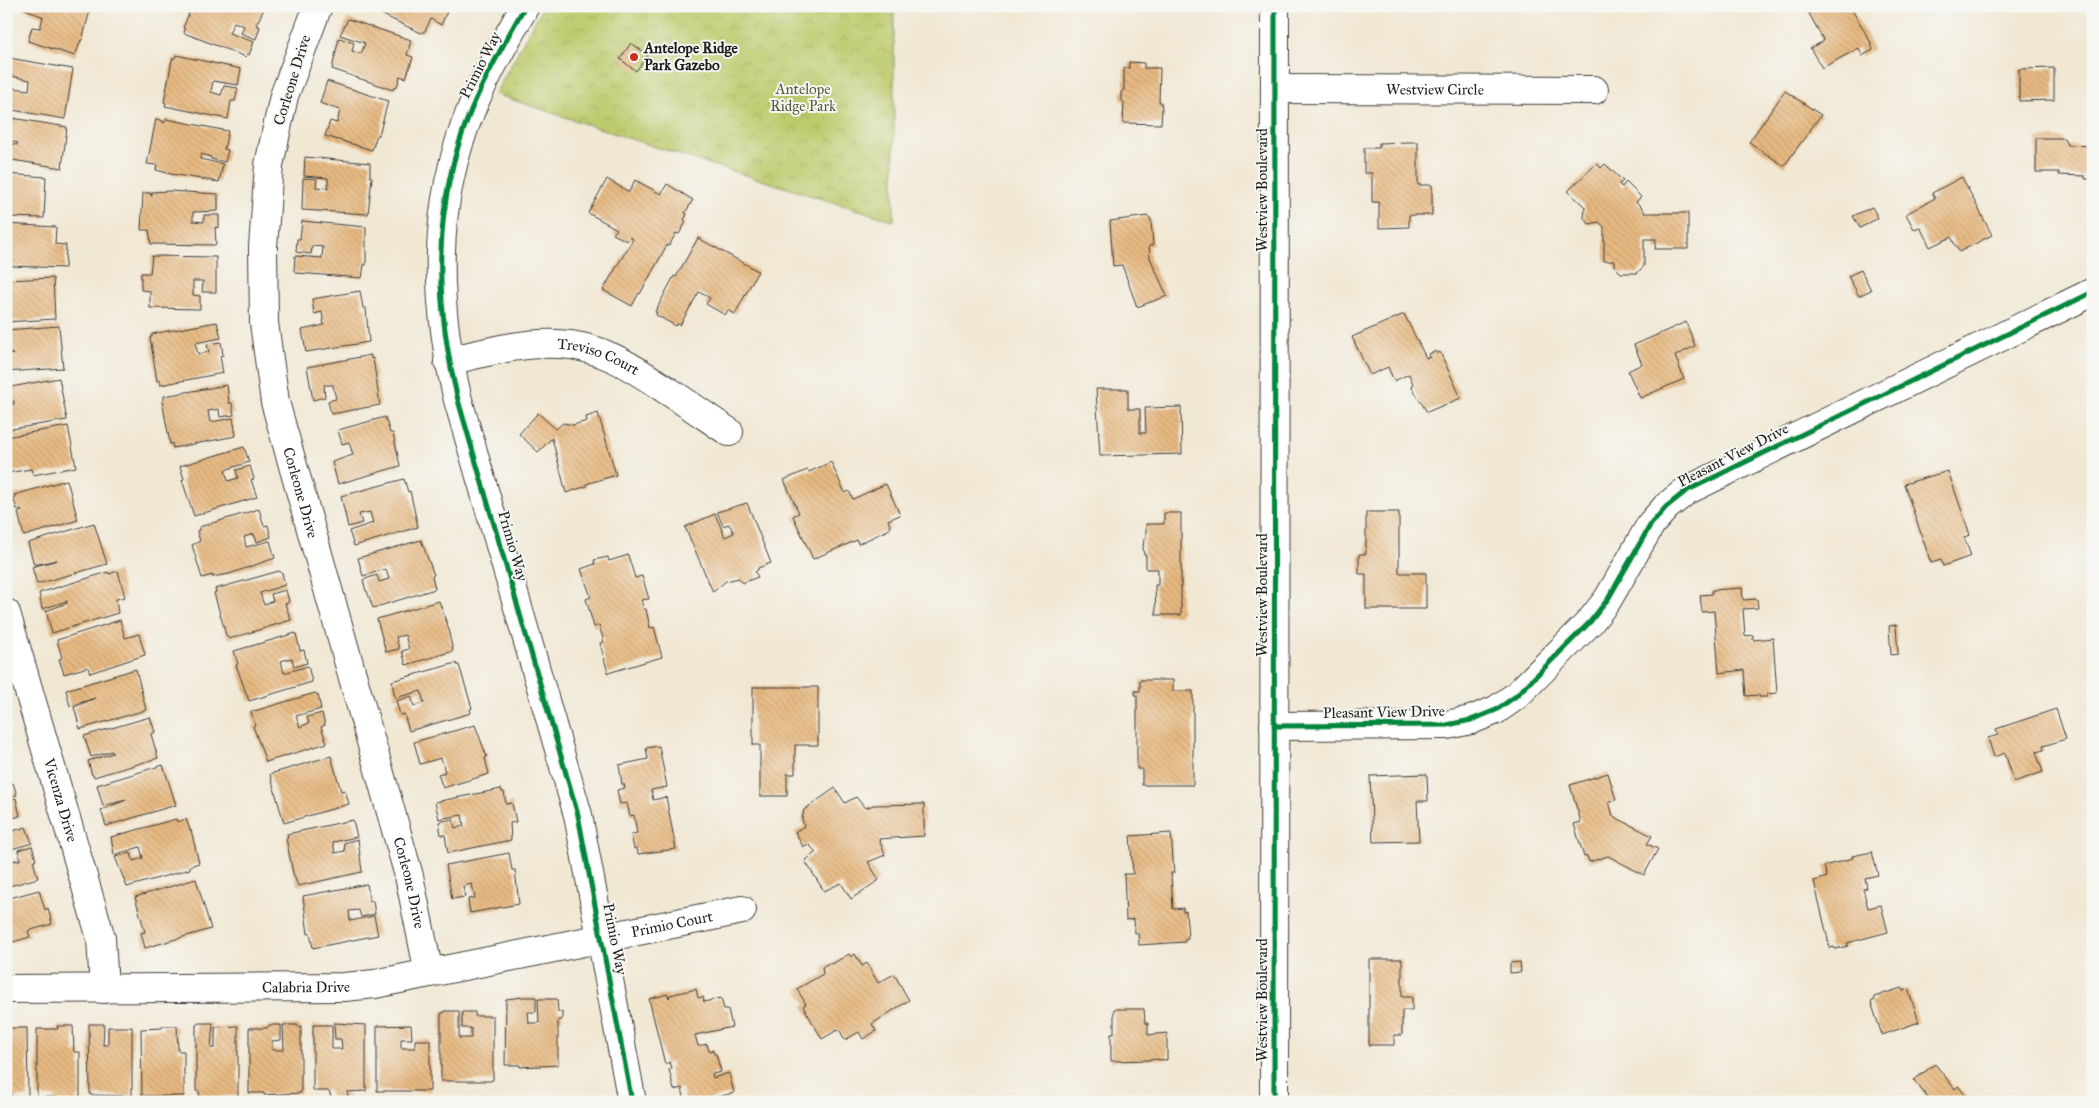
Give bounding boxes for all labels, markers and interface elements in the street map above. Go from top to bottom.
street label: Primio Way [456,28,505,101]
street label: Corleone Drive [270,33,314,127]
place label: Antelope Ridge Park Gazebo [643,39,739,74]
marker: Antelope Ridge Park Gazebo [628,51,640,63]
park label: Antelope Ridge Park [770,80,836,115]
street label: Westview Circle [1386,80,1484,99]
street label: Westview Boulevard [1253,128,1271,252]
street label: Treviso Court [557,335,643,379]
street label: Pleasant View Drive [1675,419,1791,491]
street label: Corleone Drive [279,445,322,540]
street label: Primio Way [494,509,532,584]
street label: Westview Boulevard [1253,533,1271,657]
street label: Pleasant View Drive [1323,702,1445,722]
street label: Vicenza Drive [40,755,81,844]
street label: Corleone Drive [389,835,429,930]
street label: Primio Way [599,902,631,977]
street label: Primio Court [630,907,715,941]
street label: Westview Boulevard [1253,938,1271,1062]
street label: Calabria Drive [262,977,351,996]

